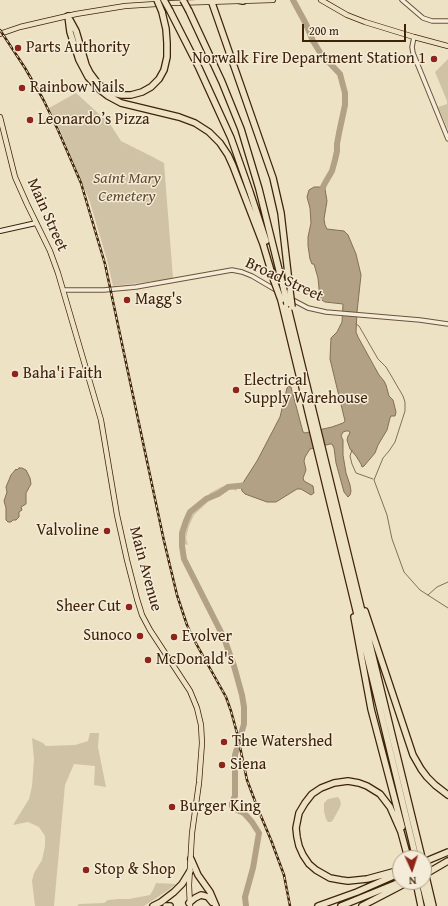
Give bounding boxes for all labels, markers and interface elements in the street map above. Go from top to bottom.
scale bar [304,16,408,42]
text: 200 m [309,22,339,39]
place label: Parts Authority [26,38,130,58]
marker: Parts Authority [13,43,23,53]
place label: Norwalk Fire Department Station 1 [192,49,426,69]
marker: Norwalk Fire Department Station 1 [429,54,439,64]
place label: Rainbow Nails [30,78,125,98]
marker: Rainbow Nails [17,83,27,93]
place label: Leonardo’s Pizza [38,110,150,130]
marker: Leonardo’s Pizza [25,115,35,125]
park label: Saint Mary Cemetery [93,169,161,207]
street label: Main Street [22,175,72,255]
street label: Broad Street [242,254,326,306]
place label: Magg's [135,290,182,310]
marker: Magg's [122,295,132,305]
place label: Baha'i Faith [23,364,102,384]
marker: Baha'i Faith [10,369,20,379]
place label: Electrical Supply Warehouse [244,371,368,409]
marker: Electrical Supply Warehouse [231,385,241,395]
place label: Valvoline [36,521,99,541]
street label: Main Avenue [124,525,166,613]
marker: Valvoline [102,526,112,536]
place label: Sheer Cut [56,597,121,617]
marker: Sheer Cut [124,602,134,612]
place label: Sunoco [83,626,132,646]
place label: Evolver [182,627,232,647]
marker: Sunoco [135,631,145,641]
marker: Evolver [169,632,179,642]
place label: McDonald's [156,650,234,670]
marker: McDonald's [143,655,153,665]
place label: The Watershed [232,732,333,752]
marker: The Watershed [219,737,229,747]
place label: Siena [230,755,266,775]
marker: Siena [217,760,227,770]
place label: Burger King [180,797,261,817]
marker: Burger King [167,802,177,812]
north arrow [392,850,432,890]
place label: Stop & Shop [94,860,176,880]
marker: Stop & Shop [81,865,91,875]
text: N [408,873,417,889]

